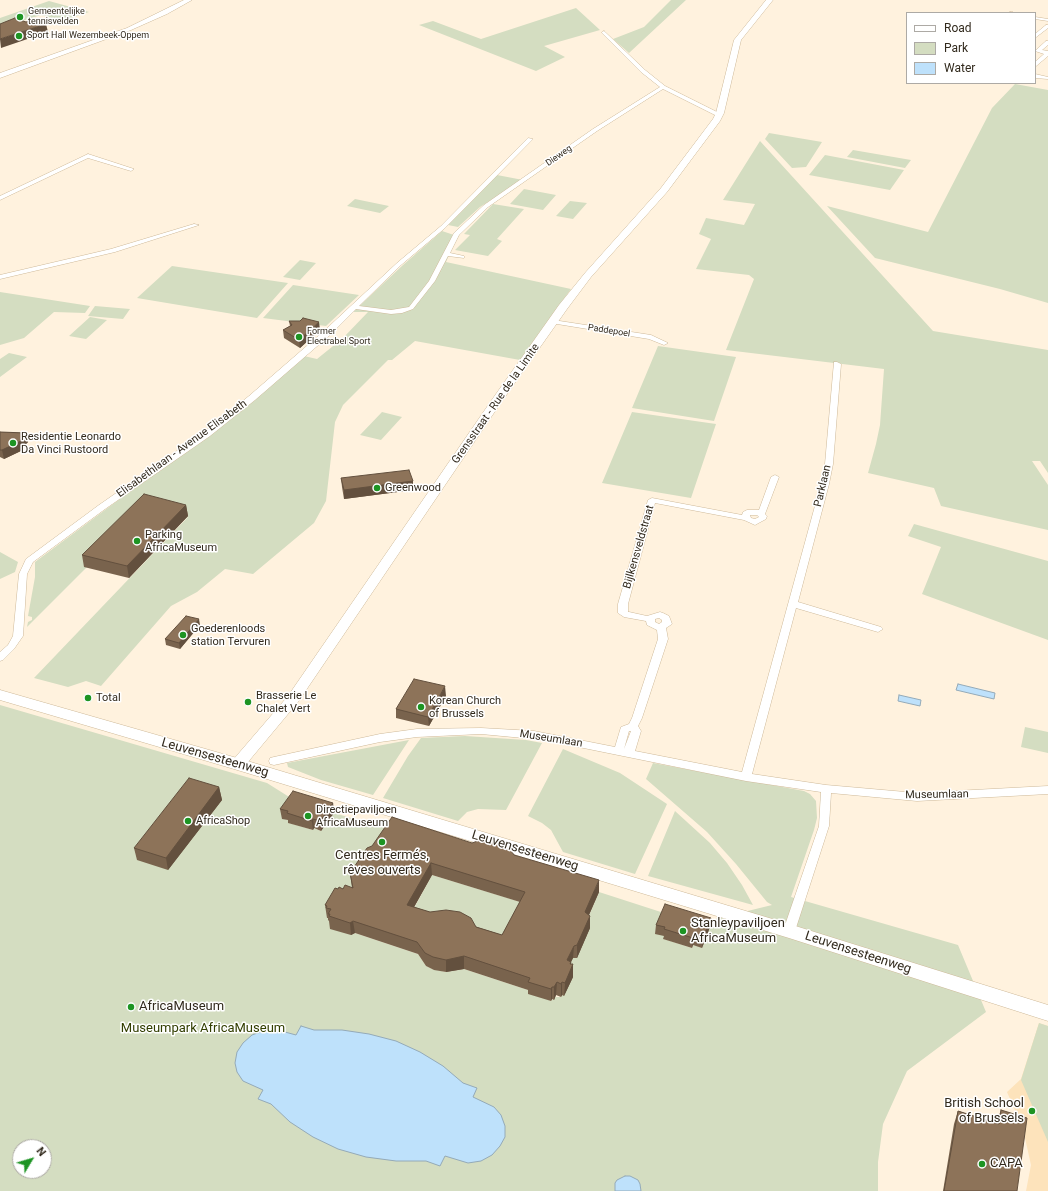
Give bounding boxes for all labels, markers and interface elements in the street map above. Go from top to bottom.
place label: Gemeentelijke tennisvelden [28,7,85,28]
marker: Gemeentelijke tennisvelden [15,12,25,22]
legend [906,12,1036,84]
text: Road [944,21,972,35]
marker: Sport Hall Wezembeek-Oppem [14,31,24,41]
place label: Sport Hall Wezembeek-Oppem [27,31,149,41]
text: Park [944,41,968,55]
text: Water [944,61,975,75]
street label: Dieweg [544,143,574,169]
street label: Paddepoel [587,322,631,340]
place label: Former Electrabel Sport [307,327,370,348]
marker: Former Electrabel Sport [294,332,304,342]
street label: Grensstraat - Rue de la Limite [449,341,543,467]
street label: Elisabethlaan - Avenue Elisabeth [114,397,250,501]
place label: Residentie Leonardo Da Vinci Rustoord [21,430,121,456]
marker: Residentie Leonardo Da Vinci Rustoord [8,438,18,448]
street label: Parklaan [812,464,834,508]
place label: Greenwood [385,481,441,495]
marker: Greenwood [372,483,382,493]
street label: Bijlkensveldstraat [621,504,657,590]
place label: Parking AfricaMuseum [145,528,217,554]
marker: Parking AfricaMuseum [132,536,142,546]
place label: Goederenloods station Tervuren [191,622,270,648]
marker: Goederenloods station Tervuren [178,630,188,640]
place label: Brasserie Le Chalet Vert [256,689,316,715]
place label: Total [96,691,121,705]
marker: Total [83,693,93,703]
place label: Korean Church of Brussels [429,694,501,720]
marker: Brasserie Le Chalet Vert [243,697,253,707]
marker: Korean Church of Brussels [416,702,426,712]
street label: Museumlaan [519,728,583,750]
street label: Leuvensesteenweg [160,735,270,781]
street label: Museumlaan [905,788,969,802]
place label: Directiepaviljoen AfricaMuseum [316,803,397,829]
marker: Directiepaviljoen AfricaMuseum [303,811,313,821]
place label: AfricaShop [196,814,250,828]
marker: AfricaShop [183,816,193,826]
street label: Leuvensesteenweg [470,827,580,875]
marker: Centres Fermés, rêves ouverts [377,837,387,847]
place label: Centres Fermés, rêves ouverts [335,848,429,879]
place label: Stanleypaviljoen AfricaMuseum [691,916,785,947]
marker: Stanleypaviljoen AfricaMuseum [678,926,688,936]
street label: Leuvensesteenweg [803,928,913,978]
place label: AfricaMuseum [139,999,224,1015]
marker: AfricaMuseum [126,1002,136,1012]
park label: Museumpark AfricaMuseum [121,1021,285,1037]
place label: British School of Brussels [944,1096,1024,1127]
marker: British School of Brussels [1027,1106,1037,1116]
north arrow [12,1139,52,1179]
text: N [34,1145,49,1159]
place label: CAPA [990,1156,1023,1172]
marker: CAPA [977,1159,987,1169]

